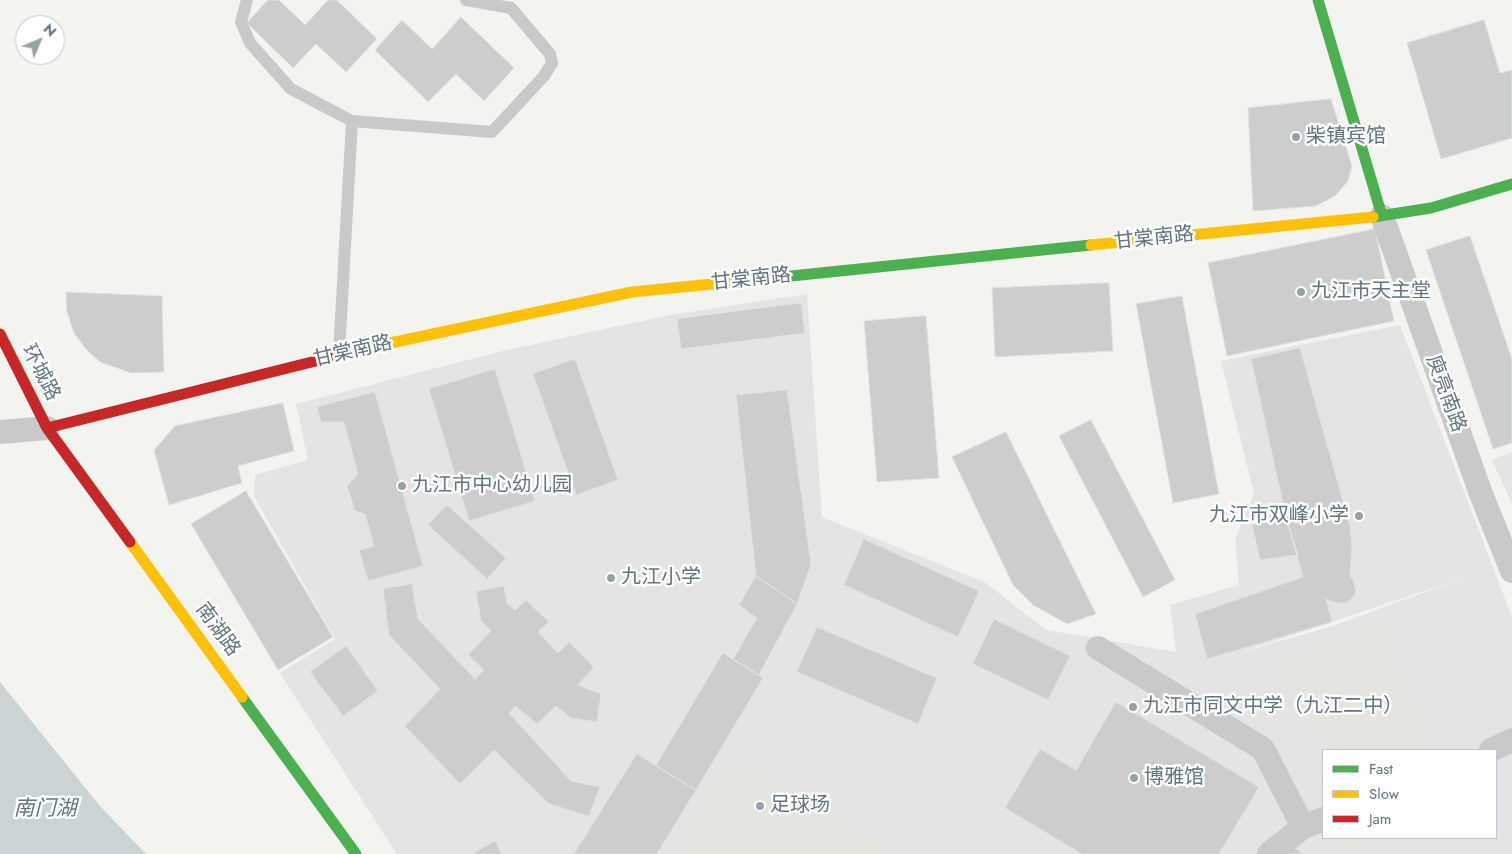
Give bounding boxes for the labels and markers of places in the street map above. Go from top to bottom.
place label: 柴镇宾馆 [1306,125,1386,149]
marker: 柴镇宾馆 [1290,131,1302,143]
place label: 九江市天主堂 [1311,280,1431,304]
marker: 九江市天主堂 [1295,286,1307,298]
place label: 九江市中心幼儿园 [412,474,572,498]
marker: 九江市中心幼儿园 [396,480,408,492]
place label: 九江市双峰小学 [1209,504,1349,528]
marker: 九江市双峰小学 [1353,510,1365,522]
place label: 九江小学 [621,566,701,590]
marker: 九江小学 [605,572,617,584]
place label: 九江市同文中学（九江二中） [1143,695,1403,719]
marker: 九江市同文中学（九江二中） [1127,701,1139,713]
place label: 博雅馆 [1144,766,1204,790]
marker: 博雅馆 [1128,772,1140,784]
place label: 足球场 [770,794,830,818]
marker: 足球场 [754,800,766,812]

